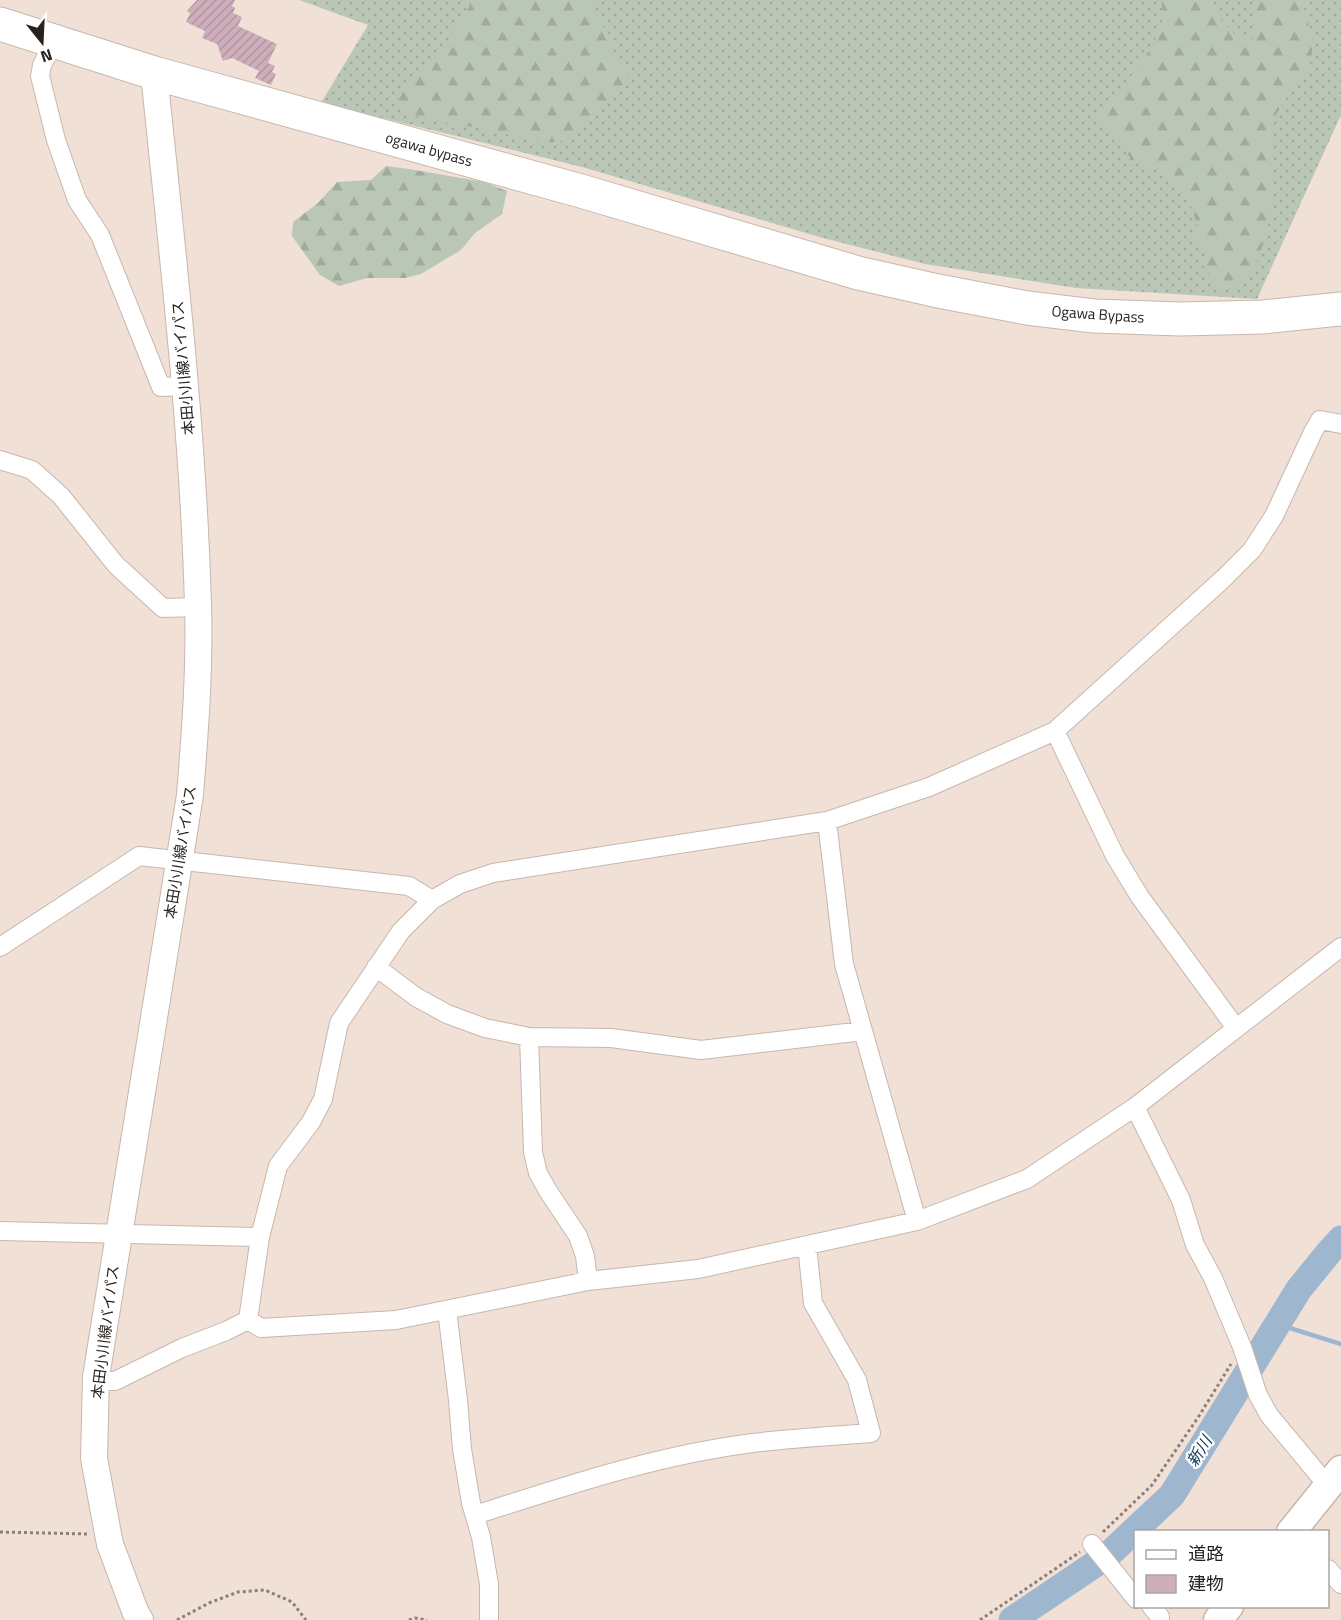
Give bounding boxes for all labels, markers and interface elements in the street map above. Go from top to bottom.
north arrow [12,12,72,72]
text: N [38,43,56,69]
street label: ogawa bypass [383,126,475,172]
street label: Ogawa Bypass [1051,299,1145,329]
street label: 本田小川線バイパス [166,300,200,436]
street label: 本田小川線バイパス [158,784,202,920]
street label: 本田小川線バイパス [85,1264,125,1400]
water label: 新川 [1180,1429,1219,1471]
legend [1134,1530,1329,1608]
text: 道路 [1188,1540,1224,1567]
text: 建物 [1188,1570,1224,1597]

